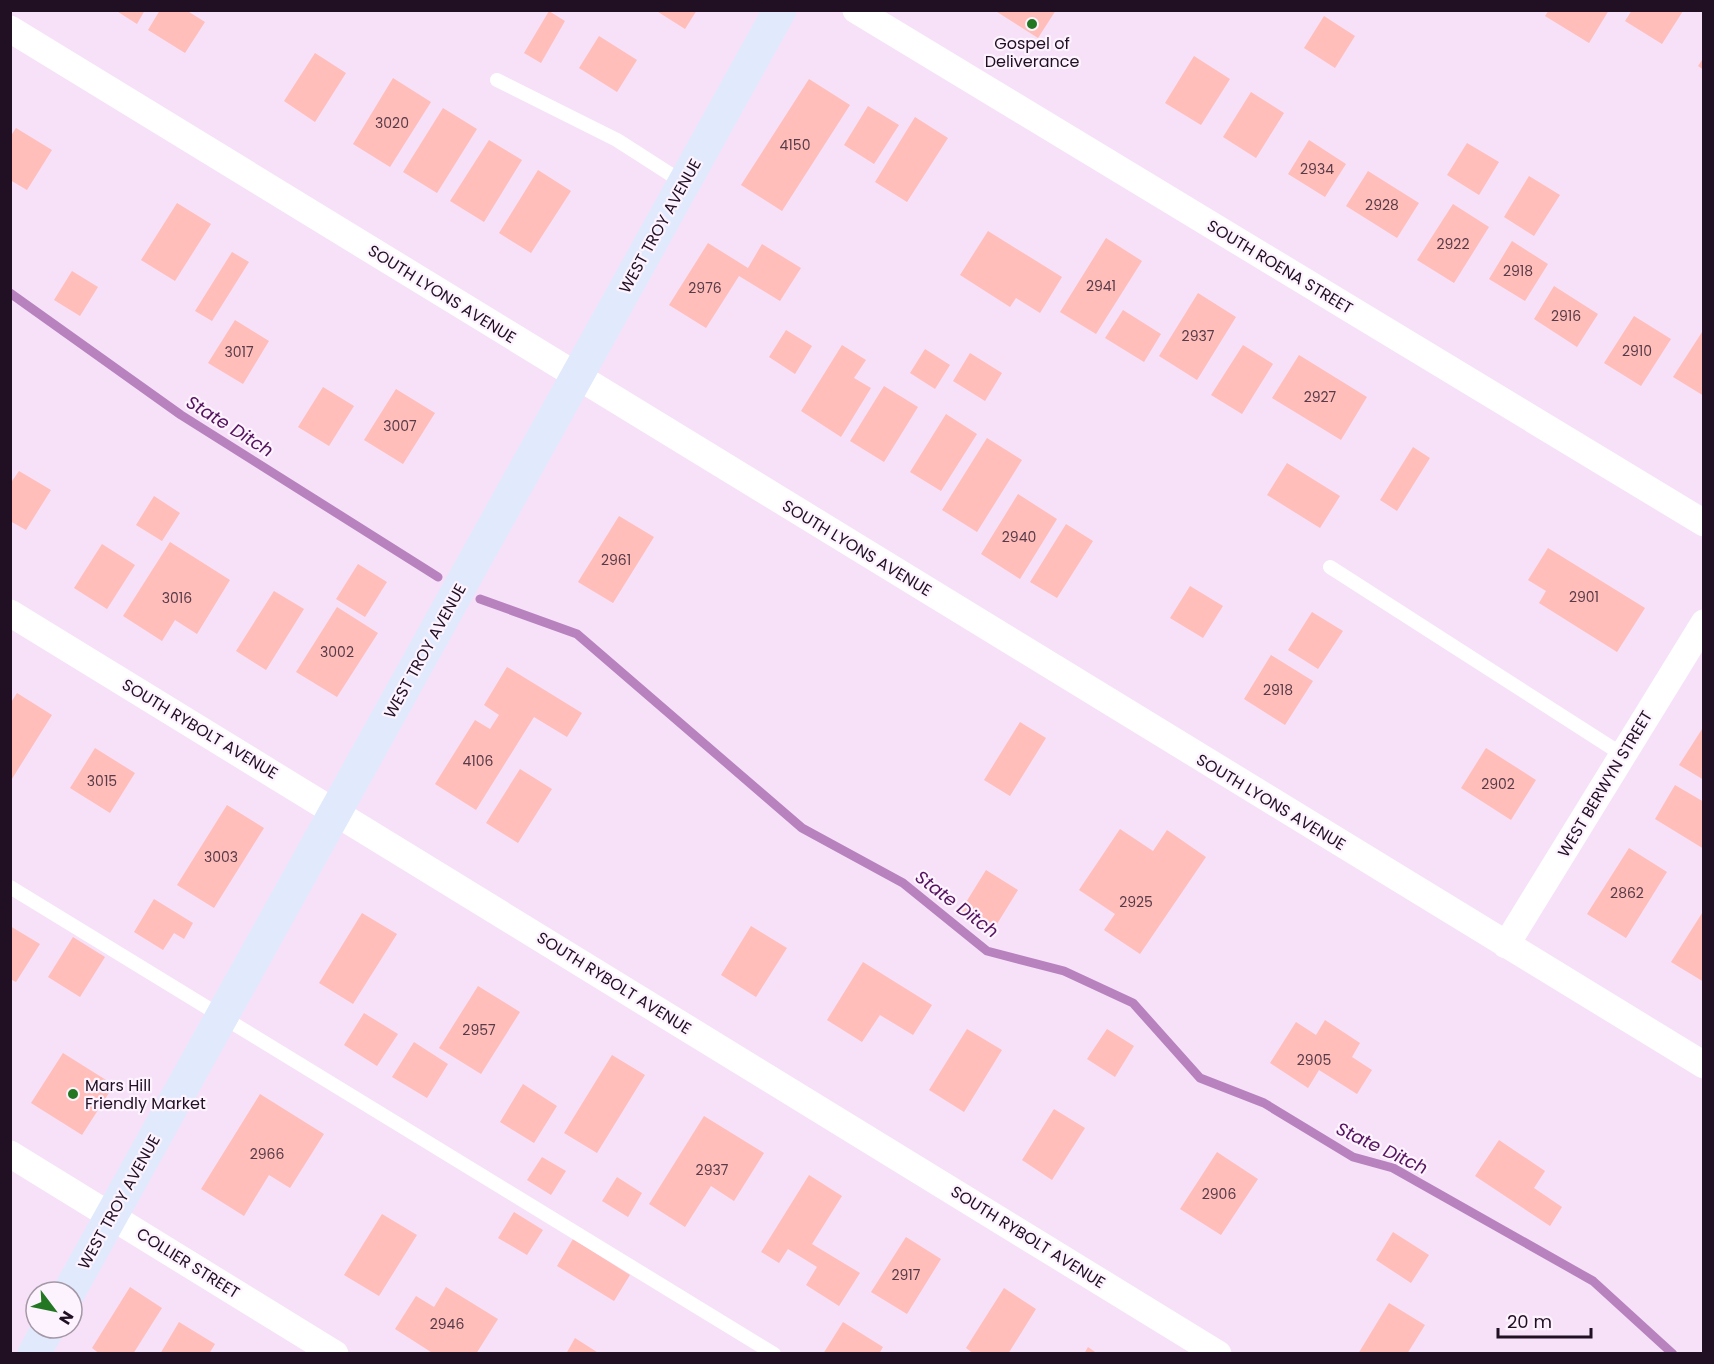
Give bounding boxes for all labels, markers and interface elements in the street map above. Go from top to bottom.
marker: Gospel of Deliverance [1025,17,1039,31]
place label: Gospel of Deliverance [985,32,1079,73]
house number: 3020 [375,113,409,133]
house number: 4150 [780,135,810,155]
street label: WEST TROY AVENUE [613,154,707,298]
house number: 2934 [1300,159,1334,179]
house number: 2928 [1365,195,1399,215]
street label: SOUTH ROENA STREET [1203,214,1358,320]
house number: 2922 [1437,234,1469,254]
street label: SOUTH LYONS AVENUE [364,239,520,349]
house number: 2918 [1503,261,1533,281]
house number: 2941 [1086,276,1116,296]
house number: 2976 [688,278,722,298]
house number: 2916 [1551,306,1581,326]
house number: 2937 [1182,326,1215,346]
house number: 2910 [1622,341,1652,361]
house number: 3017 [224,342,254,362]
house number: 2927 [1304,387,1337,407]
water label: State Ditch [182,389,278,463]
house number: 3007 [383,416,417,436]
street label: SOUTH LYONS AVENUE [778,494,936,602]
house number: 2940 [1002,527,1036,547]
house number: 2961 [601,550,631,570]
street label: WEST TROY AVENUE [378,579,472,723]
house number: 2901 [1569,587,1599,607]
house number: 3016 [162,588,192,608]
house number: 3002 [320,642,354,662]
street label: SOUTH RYBOLT AVENUE [118,673,282,785]
house number: 2918 [1263,680,1293,700]
street label: WEST BERWYN STREET [1552,706,1658,862]
street label: SOUTH LYONS AVENUE [1192,748,1350,856]
house number: 4106 [463,751,494,771]
house number: 3015 [87,771,117,791]
house number: 2902 [1481,774,1515,794]
house number: 3003 [204,847,238,867]
water label: State Ditch [910,864,1004,944]
house number: 2862 [1610,883,1644,903]
house number: 2925 [1119,892,1153,912]
street label: SOUTH RYBOLT AVENUE [532,926,696,1040]
house number: 2957 [462,1020,496,1040]
house number: 2905 [1297,1050,1331,1070]
place label: Mars Hill Friendly Market [85,1074,206,1115]
marker: Mars Hill Friendly Market [66,1087,80,1101]
water label: State Ditch [1332,1116,1432,1180]
street label: WEST TROY AVENUE [72,1130,166,1274]
house number: 2966 [250,1144,284,1164]
house number: 2937 [696,1160,729,1180]
street label: SOUTH RYBOLT AVENUE [946,1180,1110,1294]
house number: 2906 [1202,1184,1236,1204]
street label: COLLIER STREET [132,1222,244,1304]
house number: 2917 [892,1265,921,1285]
north arrow [24,1280,84,1340]
scale bar [1498,1301,1591,1339]
text: N [53,1306,79,1329]
text: 20 m [1507,1309,1552,1334]
house number: 2946 [430,1314,464,1334]

